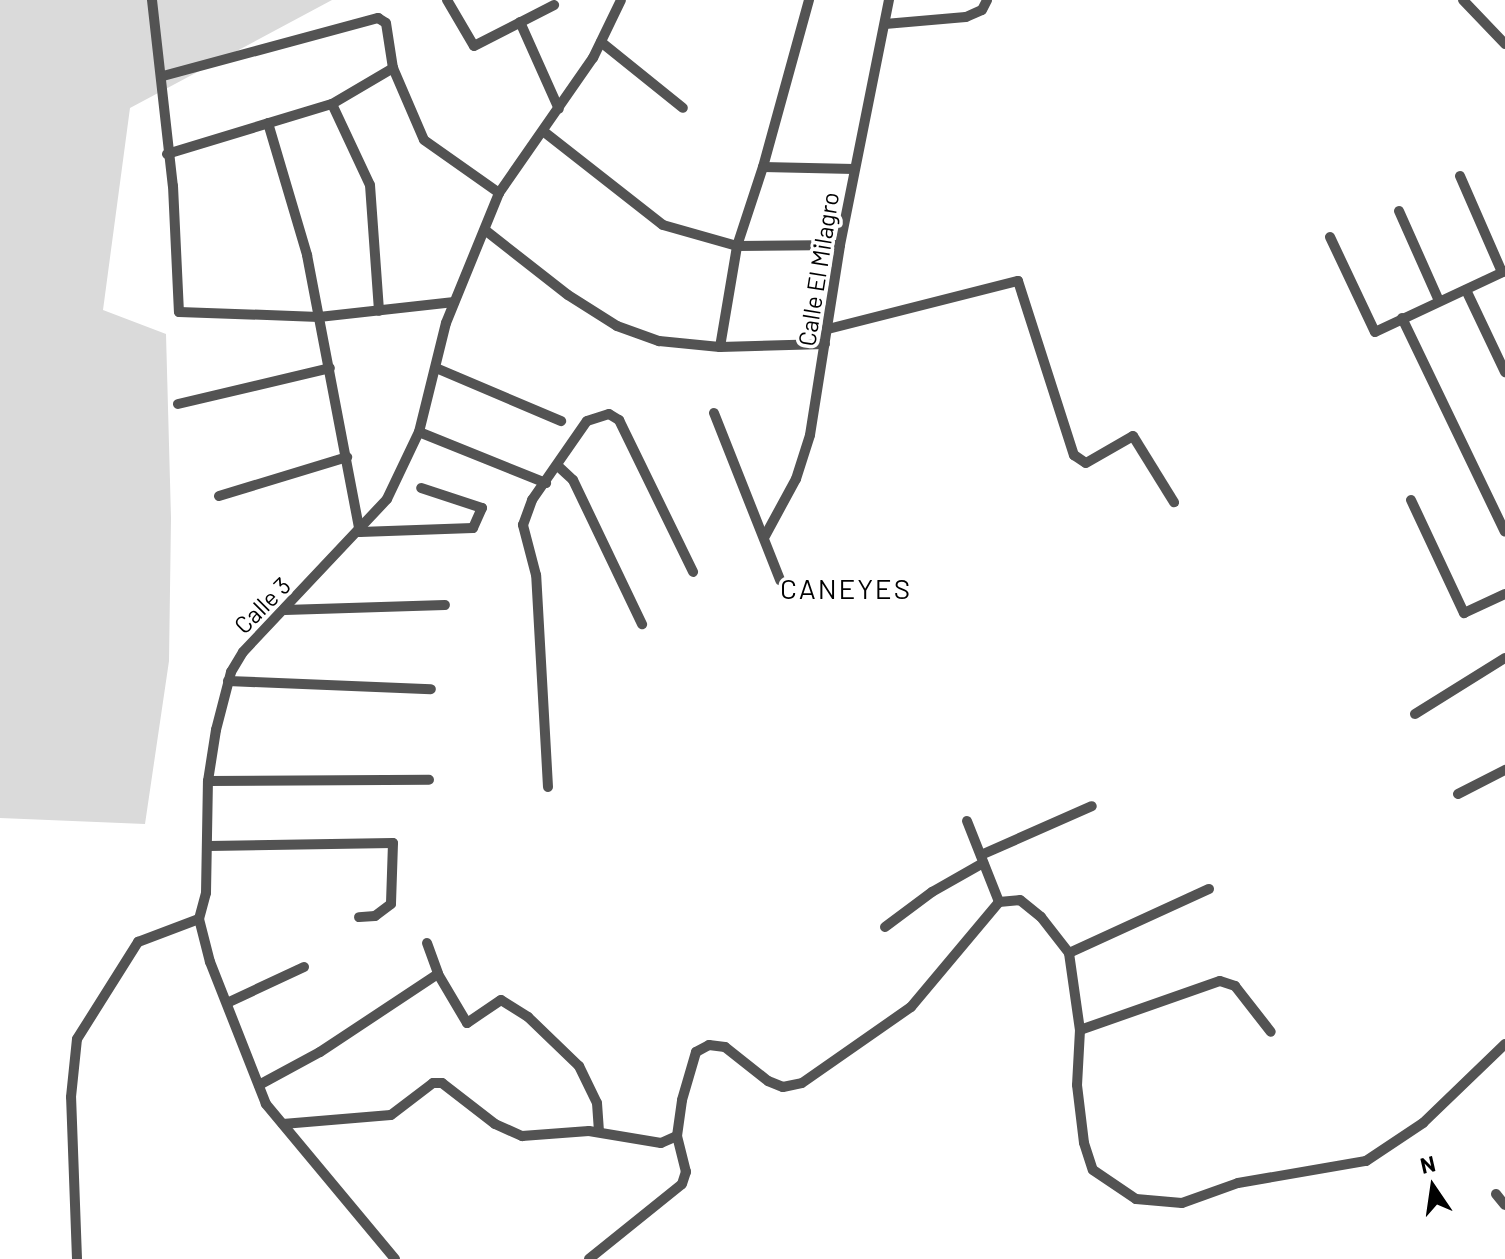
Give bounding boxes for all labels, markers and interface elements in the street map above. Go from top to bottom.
street label: Calle El Milagro [792,190,844,348]
street label: Calle 3 [228,571,296,639]
district label: CANEYES [780,571,912,605]
north arrow [1393,1147,1473,1227]
text: N [1418,1149,1438,1178]

